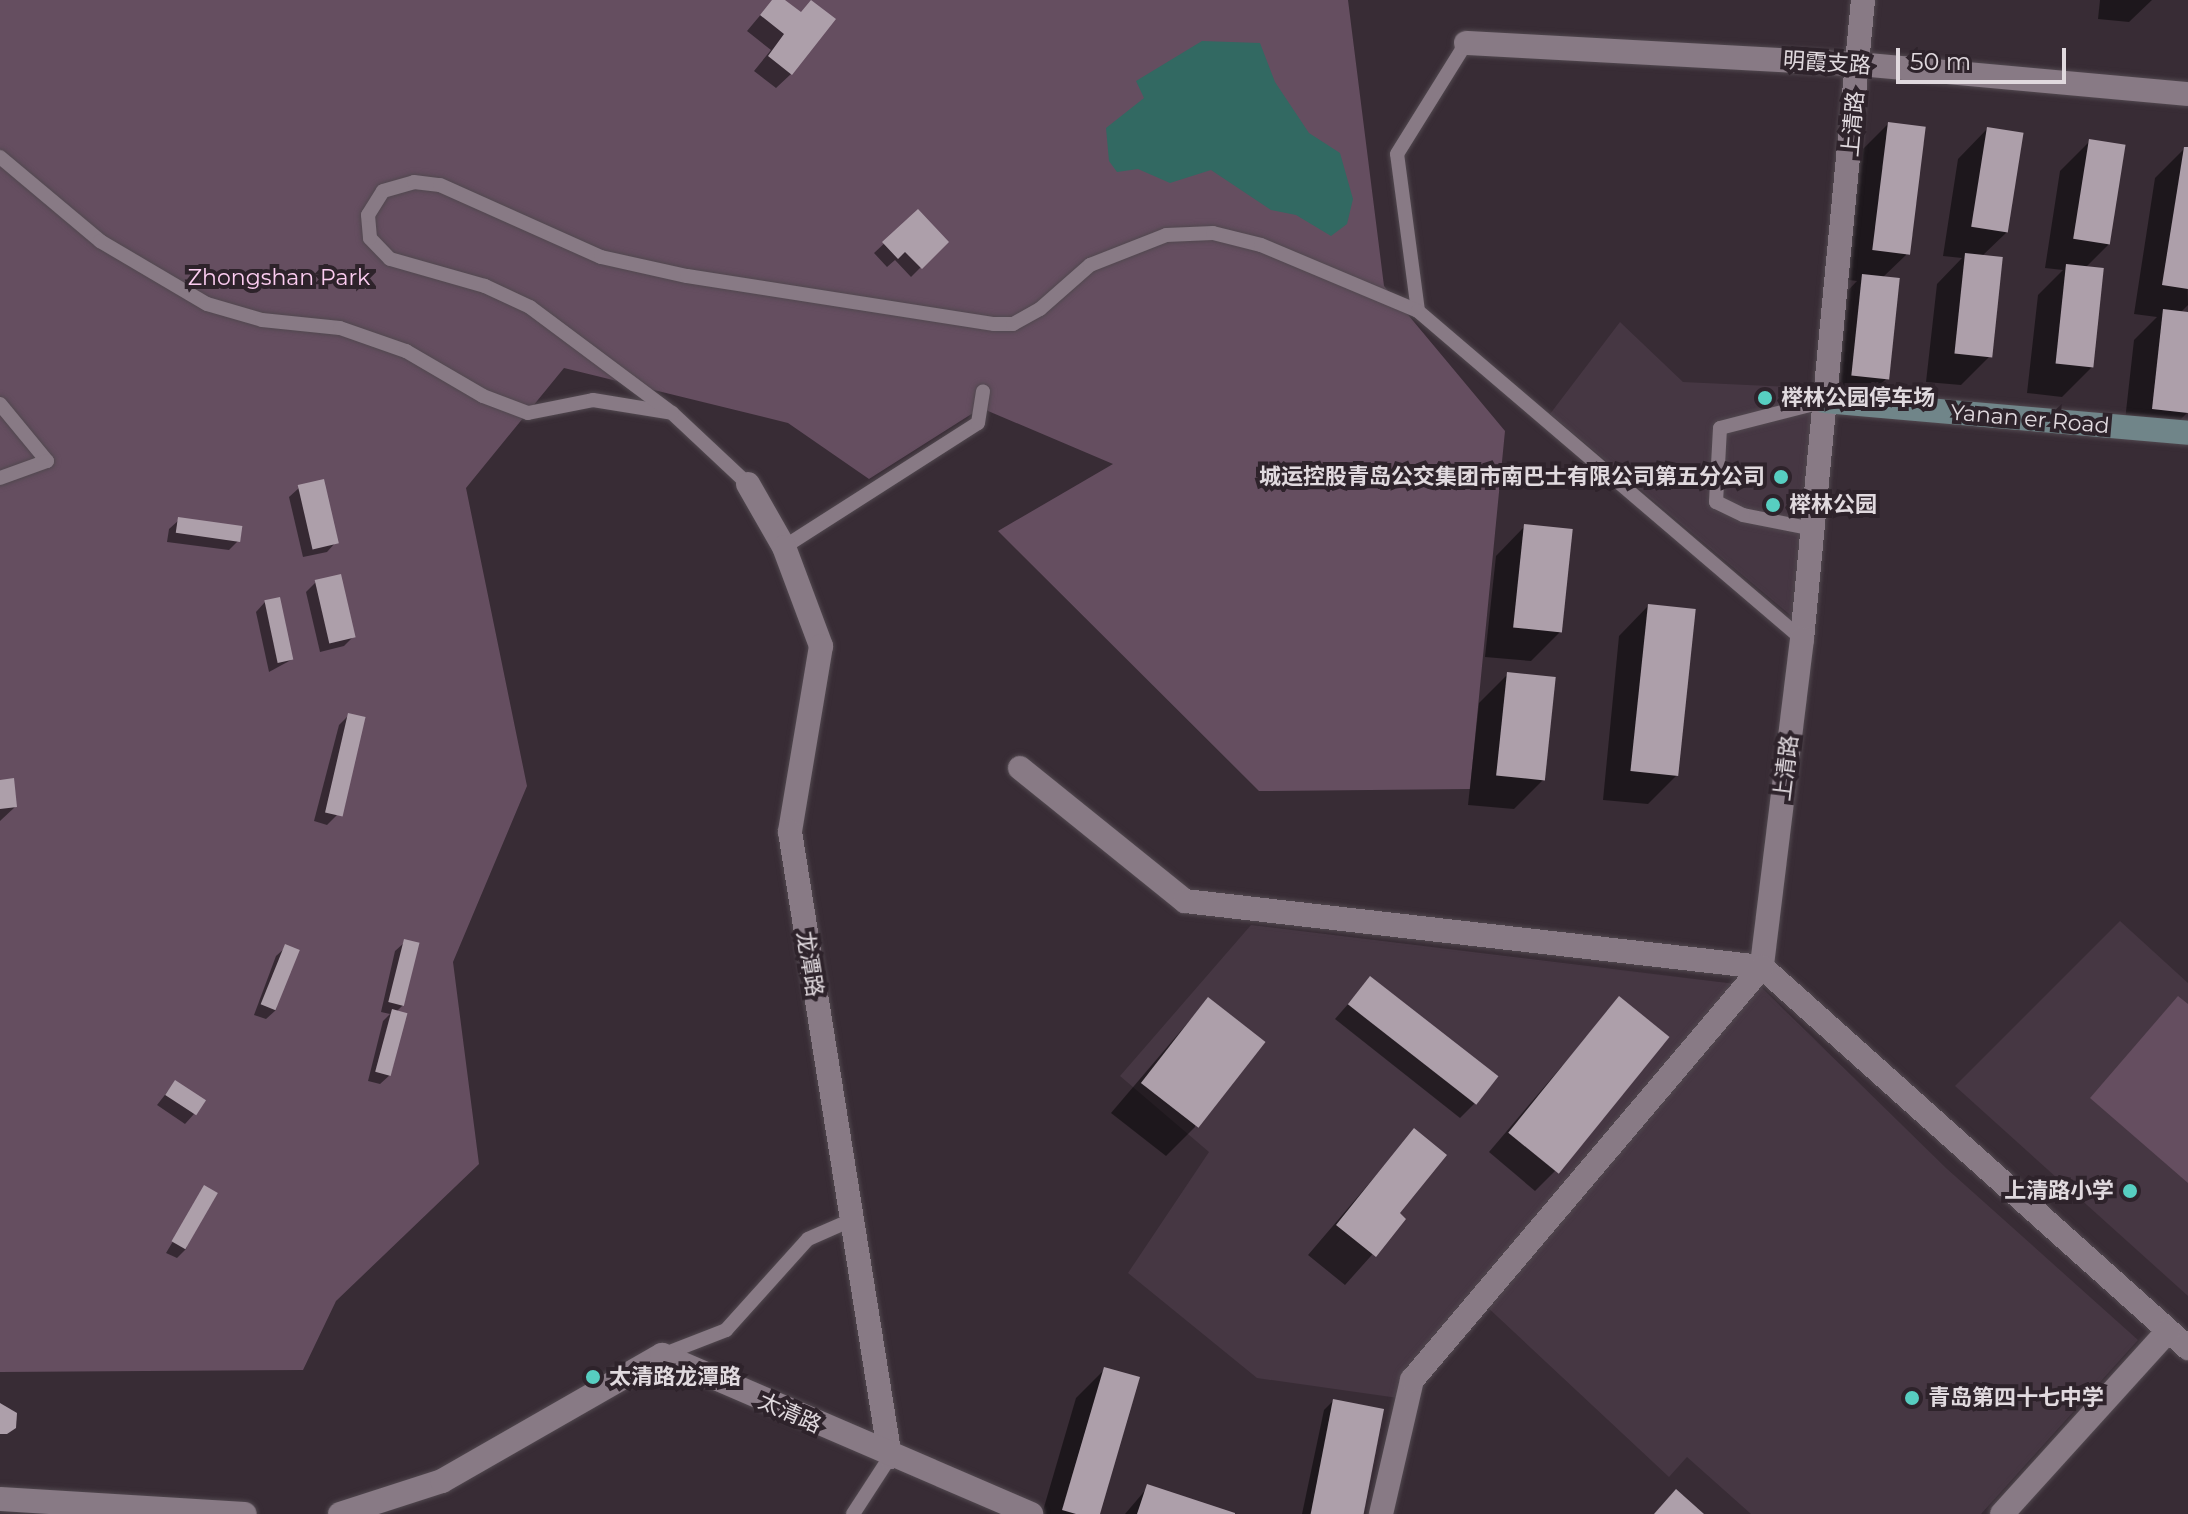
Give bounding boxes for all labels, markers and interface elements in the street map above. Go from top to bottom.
scale bar [1900,32,2070,82]
street label: 明霞支路 [1782,47,1872,79]
text: 50 m [1910,47,1971,76]
street label: 上清路 [1837,90,1869,158]
park label: Zhongshan Park [188,265,370,291]
place label: 榉林公园停车场 [1781,385,1935,411]
marker: 榉林公园停车场 [1756,389,1774,407]
street label: Yanan er Road [1949,399,2111,439]
place label: 城运控股青岛公交集团市南巴士有限公司第五分公司 [1259,464,1765,490]
marker: 城运控股青岛公交集团市南巴士有限公司第五分公司 [1772,468,1790,486]
place label: 榉林公园 [1789,492,1877,518]
marker: 榉林公园 [1764,496,1782,514]
street label: 上清路 [1769,734,1803,802]
street label: 龙潭路 [792,929,828,999]
place label: 上清路小学 [2004,1178,2114,1204]
marker: 上清路小学 [2121,1182,2139,1200]
place label: 太清路龙潭路 [609,1364,741,1390]
marker: 太清路龙潭路 [584,1368,602,1386]
place label: 青岛第四十七中学 [1928,1385,2104,1411]
street label: 太清路 [754,1388,826,1438]
marker: 青岛第四十七中学 [1903,1389,1921,1407]

